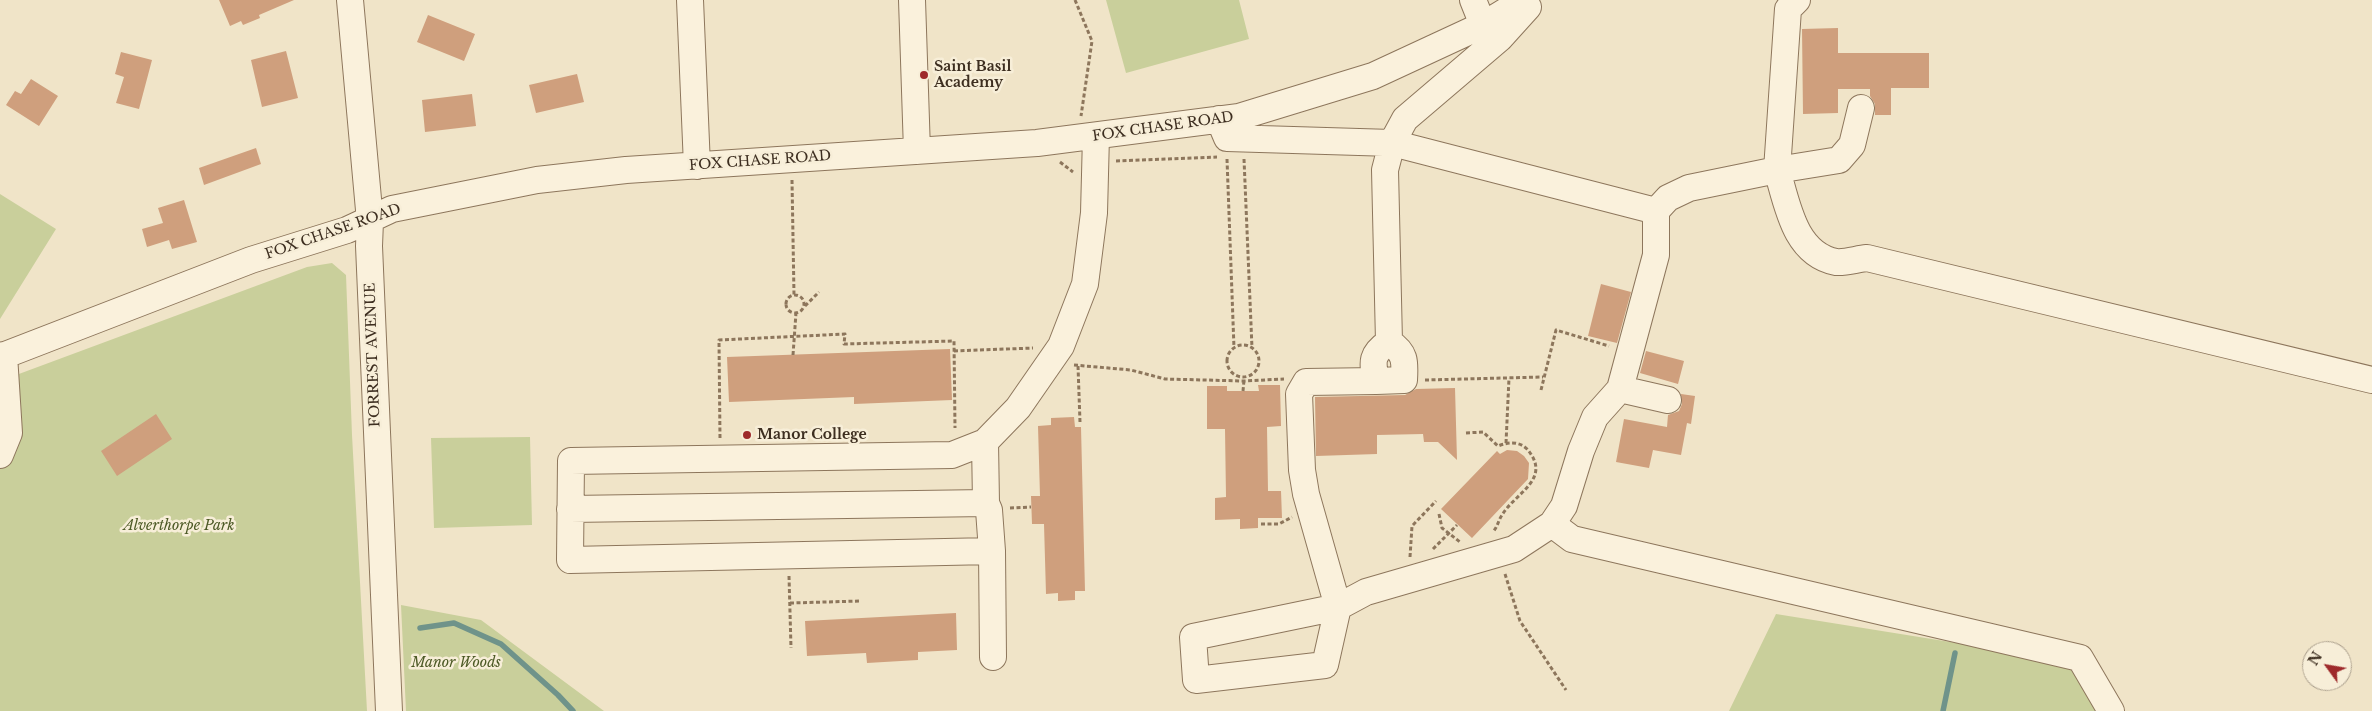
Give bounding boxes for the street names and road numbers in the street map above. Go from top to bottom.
street label: FOX CHASE ROAD [1091,109,1235,145]
street label: FOX CHASE ROAD [688,148,832,174]
street label: FOX CHASE ROAD [263,201,403,263]
street label: FORREST AVENUE [362,282,384,428]

